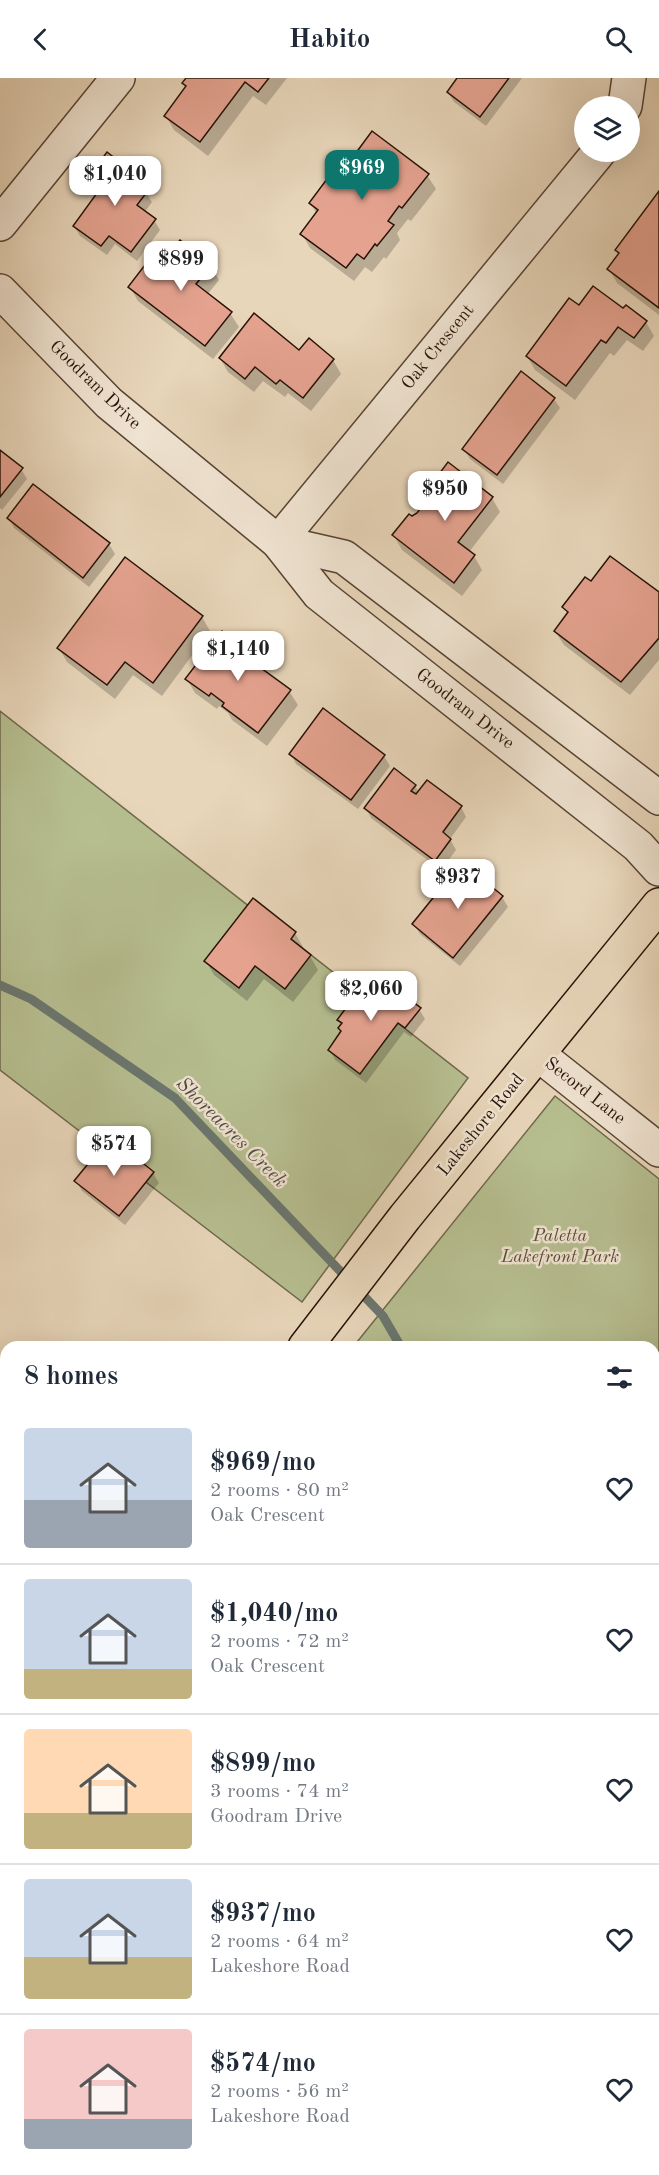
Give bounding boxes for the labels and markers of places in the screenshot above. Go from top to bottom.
pin: $969 [326,150,398,201]
pin: $1,040 [66,156,164,207]
pin: $899 [145,241,217,292]
pin: $950 [409,471,481,522]
pin: $1,140 [189,631,287,682]
pin: $937 [422,859,494,910]
pin: $2,060 [322,971,420,1022]
pin: $574 [78,1126,150,1177]

